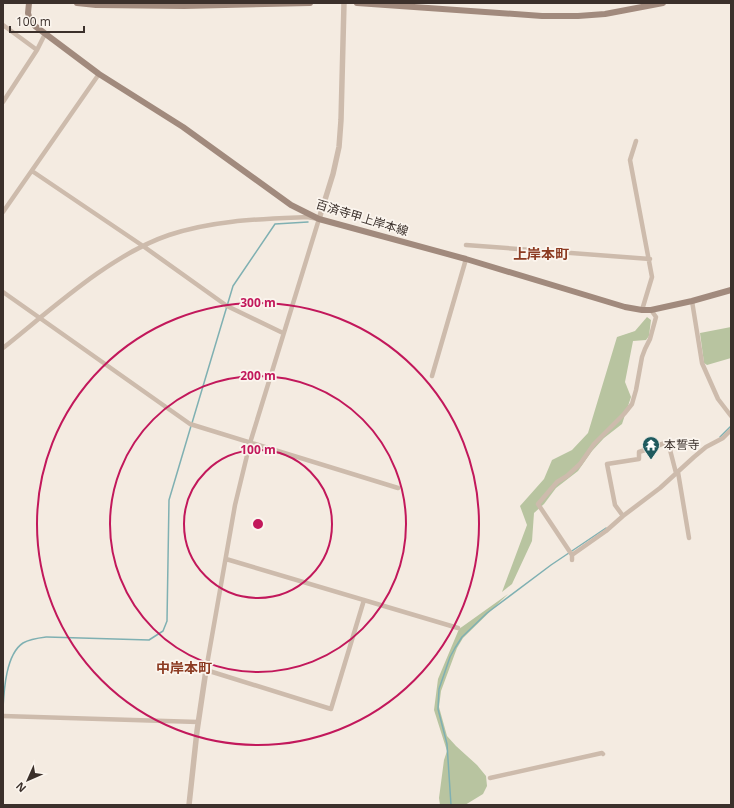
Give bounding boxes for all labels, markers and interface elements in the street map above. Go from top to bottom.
scale bar [10,8,84,34]
text: 100 m [16,13,51,30]
street label: 百済寺甲上岸本線 [314,195,411,240]
district label: 上岸本町 [513,244,569,263]
text: 300 m [240,294,276,311]
text: 200 m [240,367,276,384]
temple icon: 本誓寺 [641,435,661,460]
place label: 本誓寺 [664,436,700,453]
text: 100 m [240,441,276,458]
centre of rings [251,517,265,531]
district label: 中岸本町 [156,658,212,677]
north arrow [8,760,48,800]
text: N [12,779,29,796]

